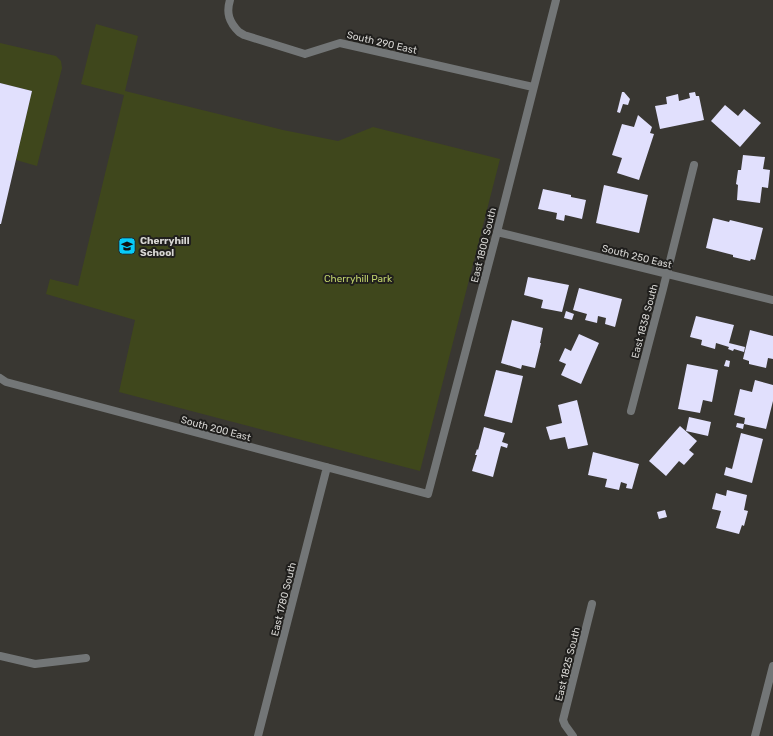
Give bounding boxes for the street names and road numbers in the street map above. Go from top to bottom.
street label: South 290 East [346,29,418,57]
street label: East 1800 South [469,207,499,284]
street label: South 250 East [601,242,673,271]
street label: East 1838 South [629,283,661,360]
street label: South 200 East [179,414,252,444]
street label: East 1780 South [269,561,299,637]
street label: East 1825 South [553,626,583,703]

